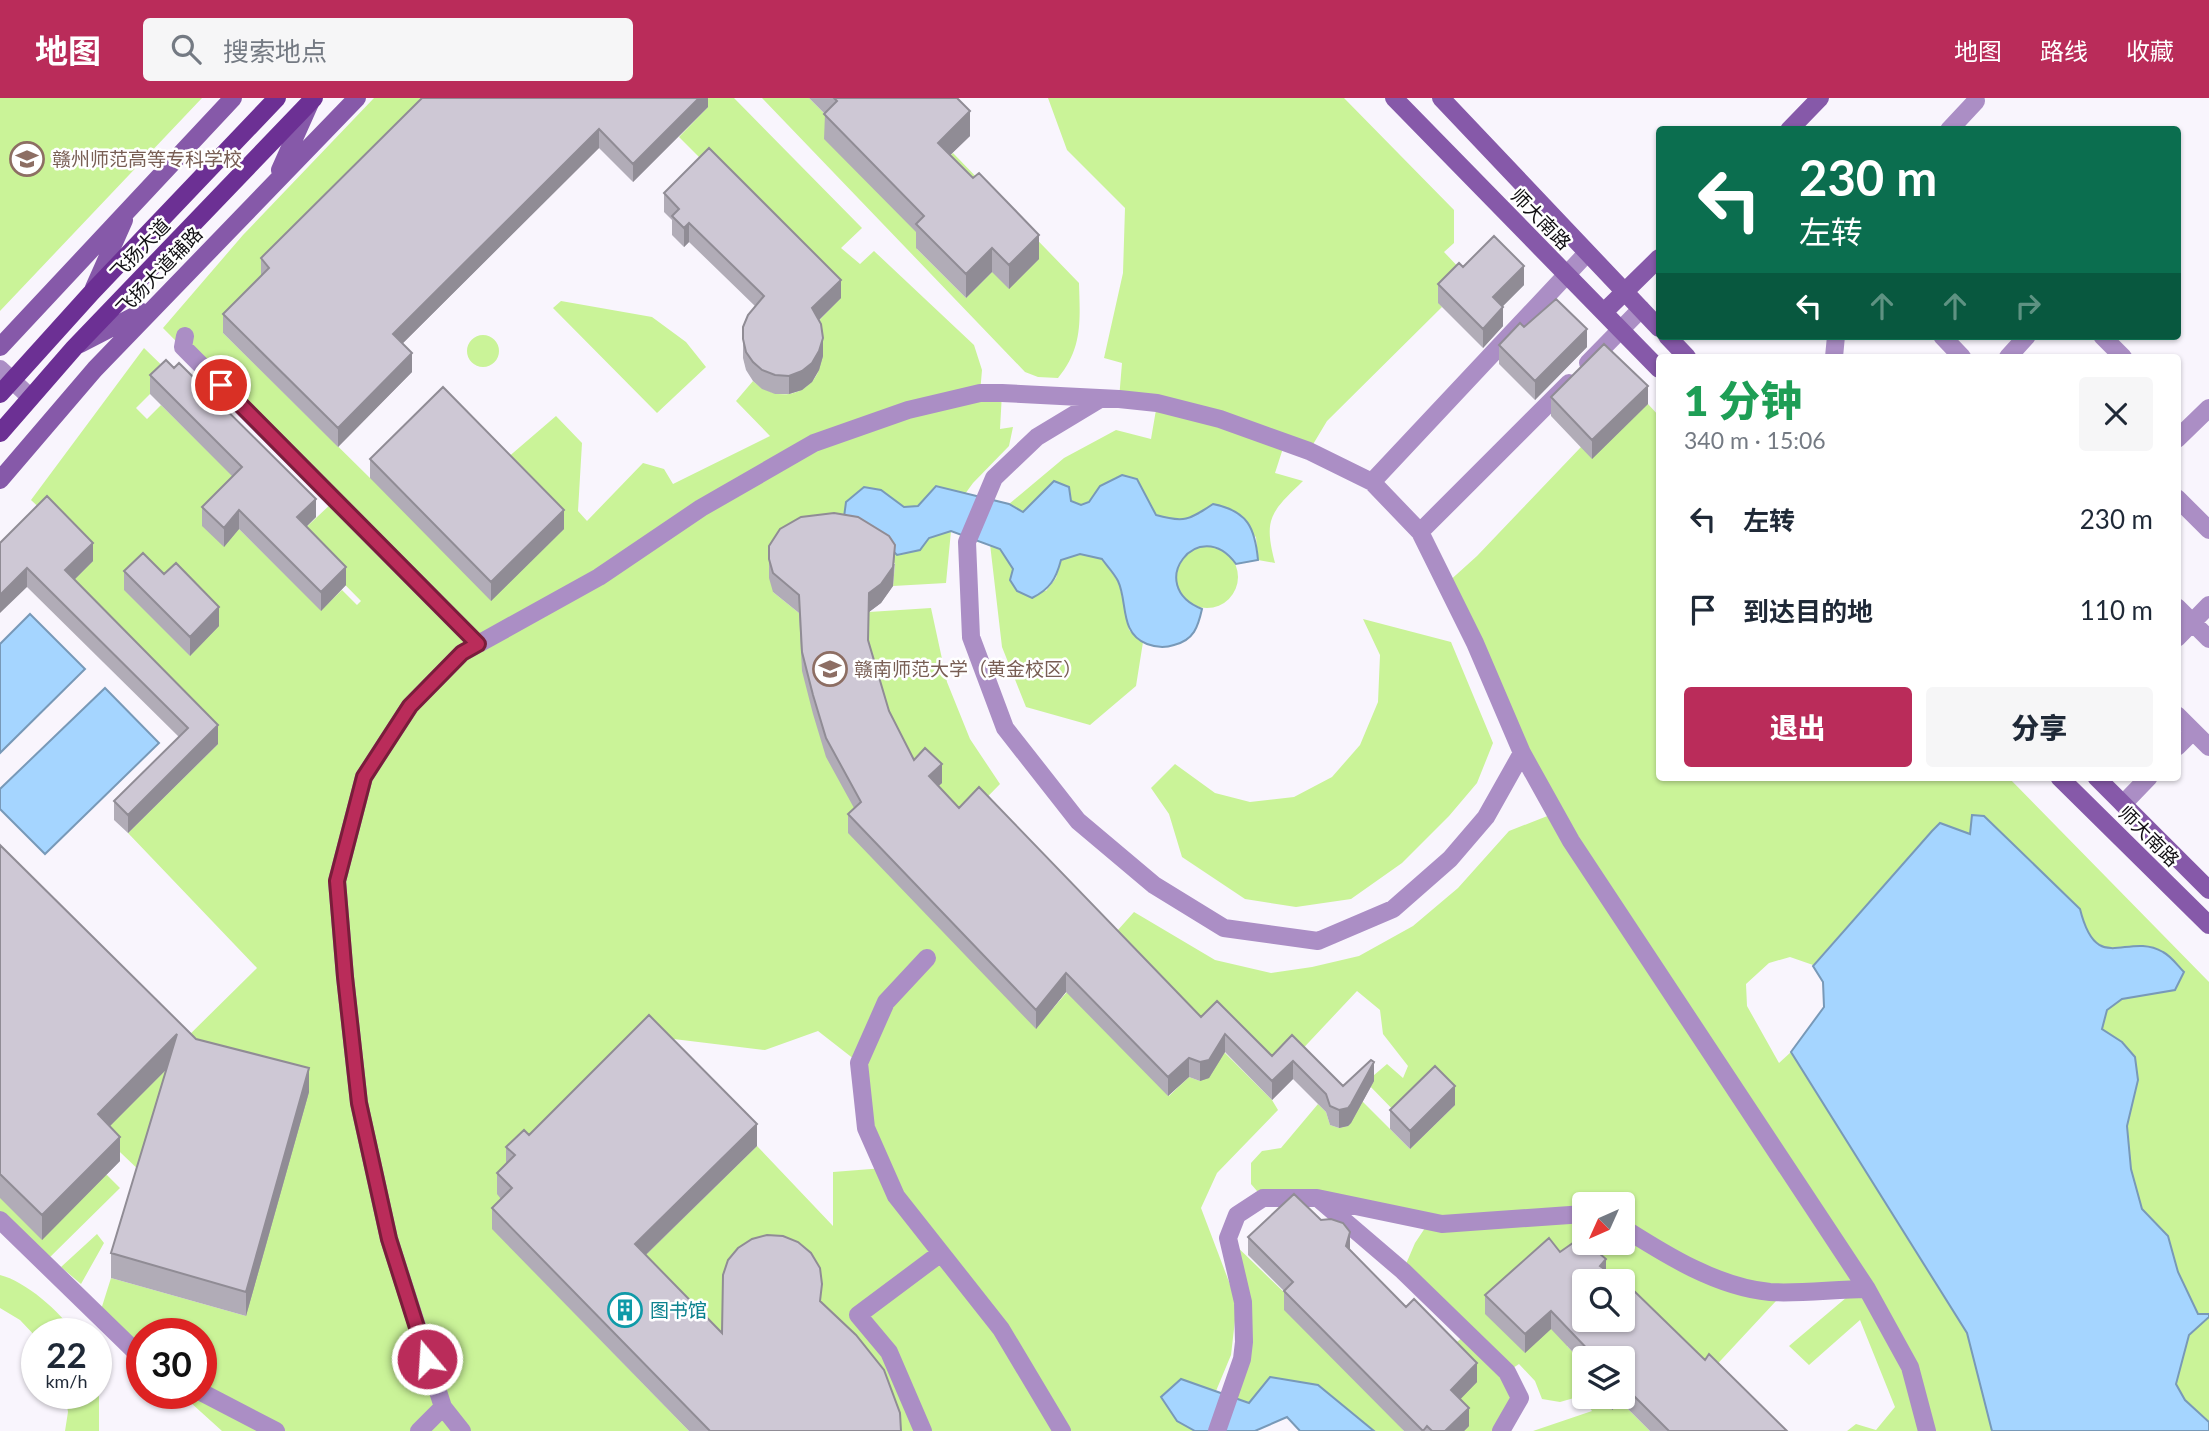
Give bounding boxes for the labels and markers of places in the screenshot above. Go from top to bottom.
school or university icon: 赣州师范高等专科学校 [8,140,46,178]
place label: 赣州师范高等专科学校 [52,147,242,170]
pin [191,355,251,415]
school or university icon: 赣南师范大学（黄金校区） [811,650,849,688]
place label: 赣南师范大学（黄金校区） [854,657,1082,680]
building icon: 图书馆 [606,1291,644,1329]
place label: 图书馆 [650,1298,707,1321]

